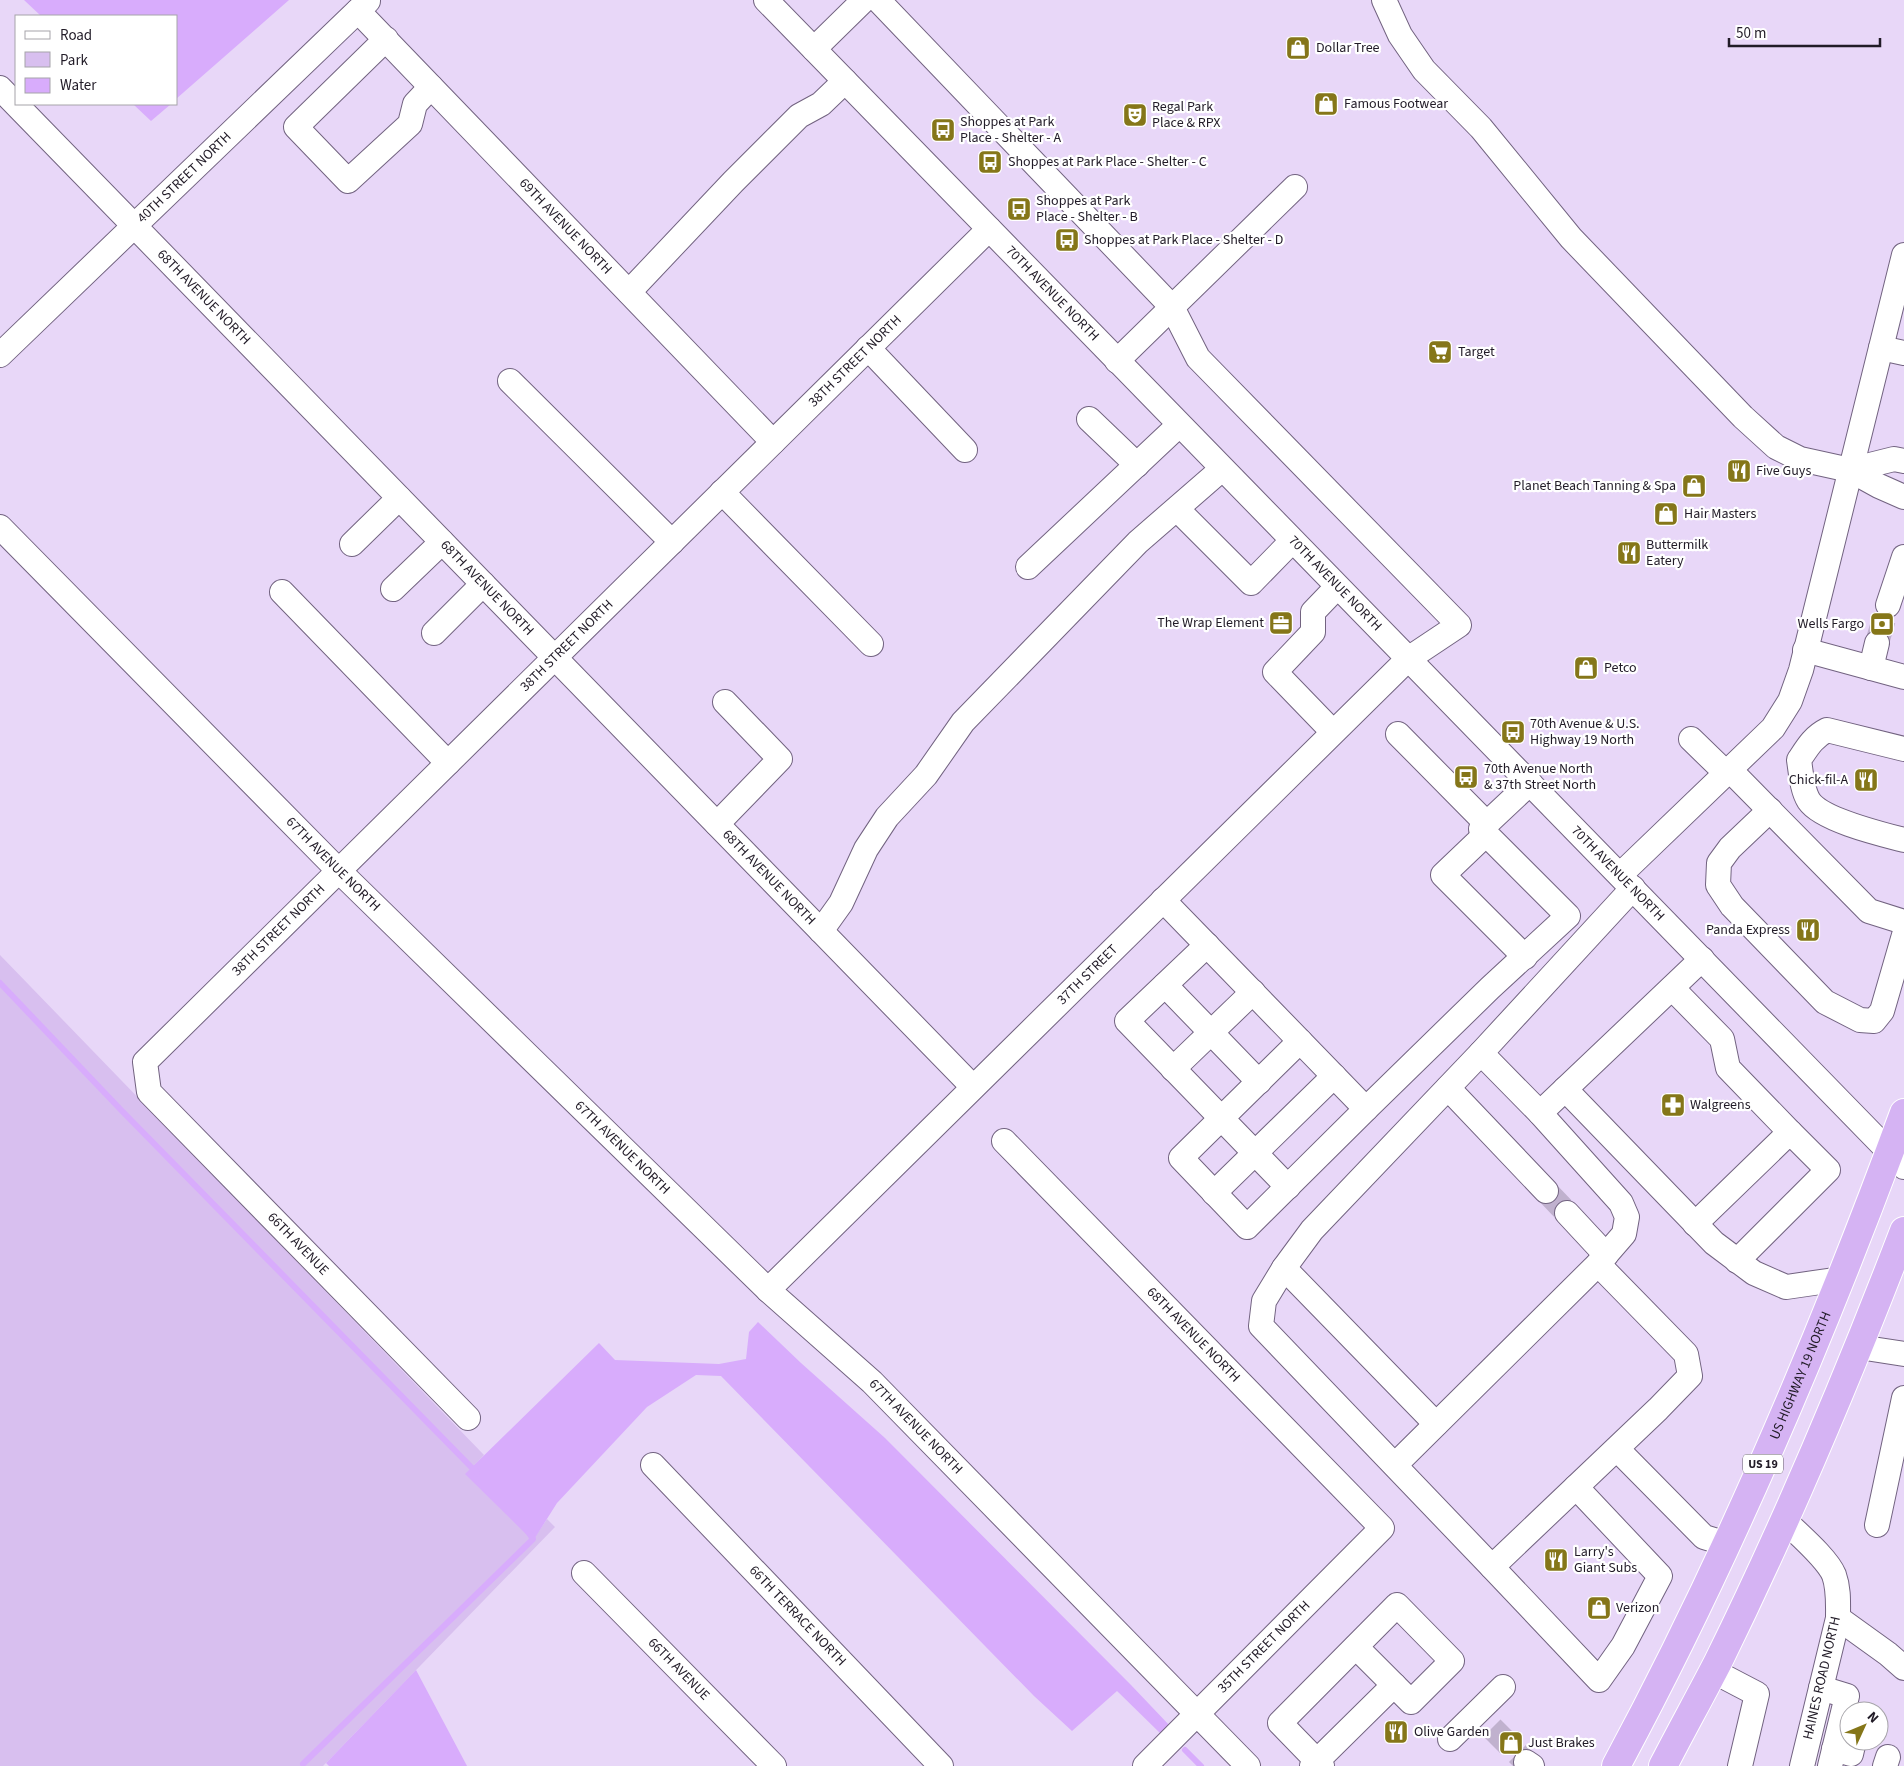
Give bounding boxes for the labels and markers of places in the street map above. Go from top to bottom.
shop icon: Dollar Tree [1285,35,1311,61]
place label: Dollar Tree [1316,38,1380,58]
shop icon: Famous Footwear [1313,91,1339,117]
place label: Famous Footwear [1344,94,1448,114]
place label: Regal Park Place & RPX [1152,97,1220,133]
theatre icon: Regal Park Place & RPX [1122,102,1148,128]
place label: Shoppes at Park Place - Shelter - A [960,112,1061,148]
bus stop icon: Shoppes at Park Place - Shelter - A [930,117,956,143]
bus stop icon: Shoppes at Park Place - Shelter - C [977,149,1003,175]
place label: Shoppes at Park Place - Shelter - C [1008,152,1207,172]
place label: Shoppes at Park Place - Shelter - B [1036,191,1138,227]
bus stop icon: Shoppes at Park Place - Shelter - B [1006,196,1032,222]
bus stop icon: Shoppes at Park Place - Shelter - D [1054,227,1080,253]
place label: Shoppes at Park Place - Shelter - D [1084,230,1283,250]
supermarket icon: Target [1427,339,1453,365]
place label: Target [1458,342,1495,362]
restaurant icon: Five Guys [1726,458,1752,484]
place label: Five Guys [1756,461,1811,481]
shop icon: Planet Beach Tanning & Spa [1681,473,1707,499]
place label: Planet Beach Tanning & Spa [1513,476,1676,496]
shop icon: Hair Masters [1653,501,1679,527]
place label: Hair Masters [1684,504,1756,524]
place label: Buttermilk Eatery [1646,535,1708,571]
restaurant icon: Buttermilk Eatery [1616,540,1642,566]
office icon: The Wrap Element [1268,610,1294,636]
bank icon: Wells Fargo [1869,611,1895,637]
place label: The Wrap Element [1157,613,1264,633]
place label: Wells Fargo [1798,614,1864,634]
shop icon: Petco [1573,655,1599,681]
place label: Petco [1604,658,1637,678]
place label: 70th Avenue & U.S. Highway 19 North [1530,714,1640,750]
bus stop icon: 70th Avenue & U.S. Highway 19 North [1500,719,1526,745]
place label: 70th Avenue North & 37th Street North [1484,759,1596,795]
bus stop icon: 70th Avenue North & 37th Street North [1453,764,1479,790]
restaurant icon: Chick-fil-A [1853,767,1879,793]
place label: Chick-fil-A [1789,770,1848,790]
restaurant icon: Panda Express [1795,917,1821,943]
place label: Panda Express [1706,920,1790,940]
pharmacy icon: Walgreens [1660,1092,1686,1118]
place label: Walgreens [1690,1095,1751,1115]
place label: Larry's Giant Subs [1574,1542,1637,1578]
restaurant icon: Larry's Giant Subs [1543,1547,1569,1573]
shop icon: Verizon [1586,1595,1612,1621]
place label: Verizon [1616,1598,1659,1618]
restaurant icon: Olive Garden [1383,1719,1409,1745]
place label: Olive Garden [1414,1722,1489,1742]
shop icon: Just Brakes [1498,1730,1524,1756]
place label: Just Brakes [1528,1733,1595,1753]

